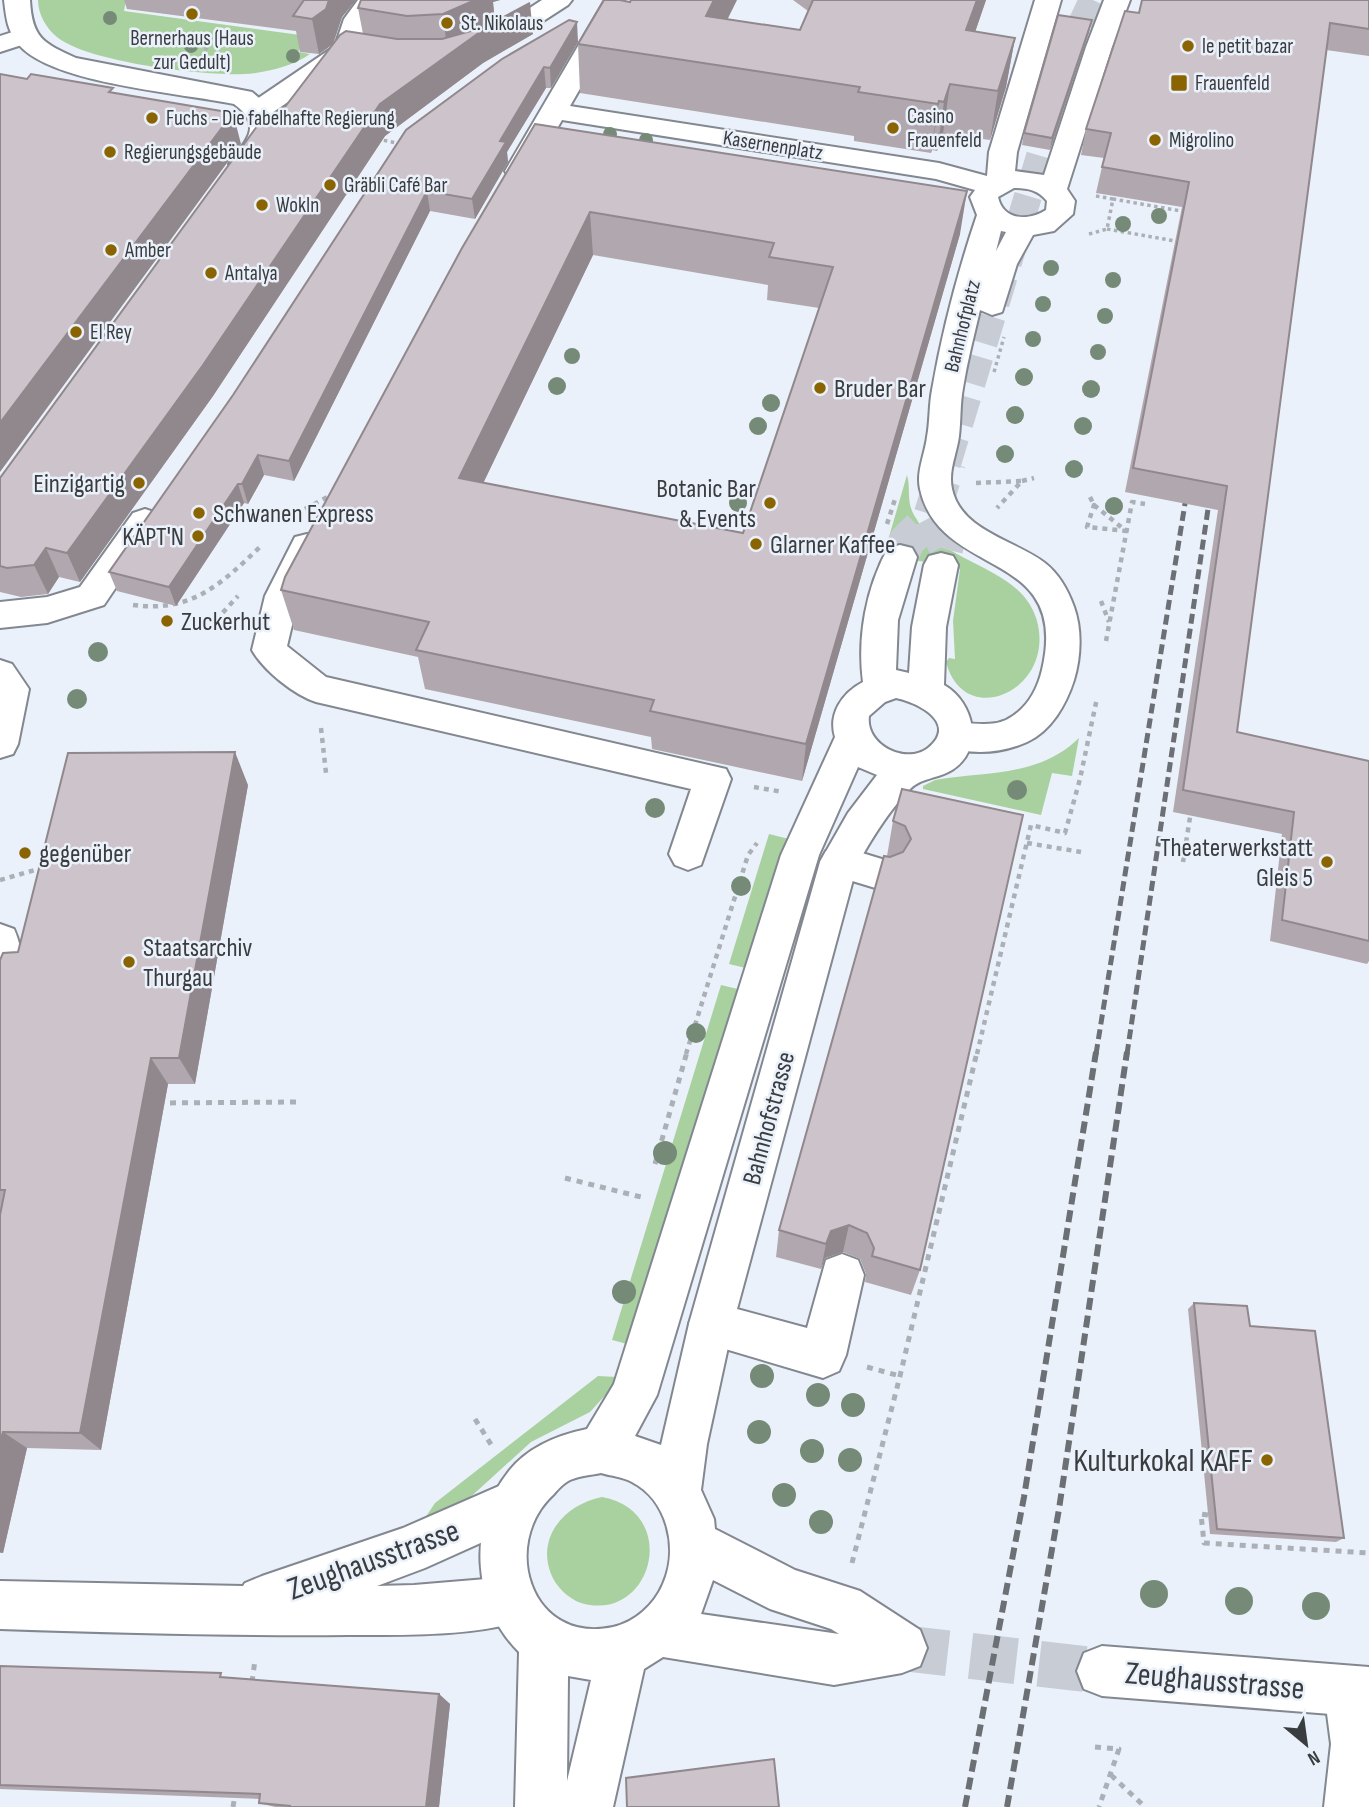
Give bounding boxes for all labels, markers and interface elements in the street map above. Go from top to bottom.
marker: Bernerhaus (Haus zur Gedult) [184,6,200,22]
place label: St. Nikolaus [461,11,543,36]
marker: St. Nikolaus [439,15,455,31]
place label: Bernerhaus (Haus zur Gedult) [130,26,254,75]
place label: le petit bazar [1202,34,1293,59]
marker: le petit bazar [1180,38,1196,54]
place label: Frauenfeld [1195,71,1270,96]
marker: Frauenfeld [1169,73,1189,93]
place label: Casino Frauenfeld [907,104,982,153]
place label: Fuchs - Die fabelhafte Regierung [166,106,395,131]
marker: Fuchs - Die fabelhafte Regierung [144,110,160,126]
marker: Casino Frauenfeld [885,120,901,136]
street label: Kasernenplatz [721,125,825,166]
place label: Migrolino [1169,128,1234,153]
marker: Migrolino [1147,132,1163,148]
place label: Regierungsgebäude [124,140,262,165]
marker: Regierungsgebäude [102,144,118,160]
place label: Gräbli Café Bar [344,173,447,198]
marker: Gräbli Café Bar [322,177,338,193]
place label: WokIn [276,193,319,218]
marker: WokIn [254,197,270,213]
place label: Amber [124,238,171,263]
marker: Amber [103,242,119,258]
place label: Antalya [224,261,278,286]
marker: Antalya [203,265,219,281]
street label: Bahnhofplatz [939,277,986,375]
place label: El Rey [90,320,132,345]
marker: El Rey [68,324,84,340]
place label: Bruder Bar [834,374,926,405]
marker: Bruder Bar [812,380,828,396]
place label: Einzigartig [33,469,125,500]
place label: Botanic Bar & Events [656,474,757,535]
marker: Einzigartig [131,475,147,491]
marker: Botanic Bar & Events [762,495,778,511]
place label: Schwanen Express [213,499,374,530]
marker: Schwanen Express [191,505,207,521]
place label: KÄPT'N [122,522,184,553]
marker: KÄPT'N [190,528,206,544]
place label: Glarner Kaffee [770,530,895,561]
marker: Glarner Kaffee [748,536,764,552]
place label: Zuckerhut [181,607,270,638]
marker: Zuckerhut [159,613,175,629]
place label: Theaterwerkstatt Gleis 5 [1160,833,1313,894]
place label: gegenüber [39,839,132,870]
marker: gegenüber [17,845,33,861]
marker: Theaterwerkstatt Gleis 5 [1319,854,1335,870]
place label: Staatsarchiv Thurgau [143,933,252,994]
marker: Staatsarchiv Thurgau [121,954,137,970]
street label: Bahnhofstrasse [737,1048,802,1188]
place label: Kulturkokal KAFF [1073,1442,1253,1481]
marker: Kulturkokal KAFF [1259,1452,1275,1468]
street label: Zeughausstrasse [282,1511,465,1609]
street label: Zeughausstrasse [1124,1654,1306,1709]
north arrow [1271,1709,1341,1779]
text: N [1303,1745,1324,1770]

